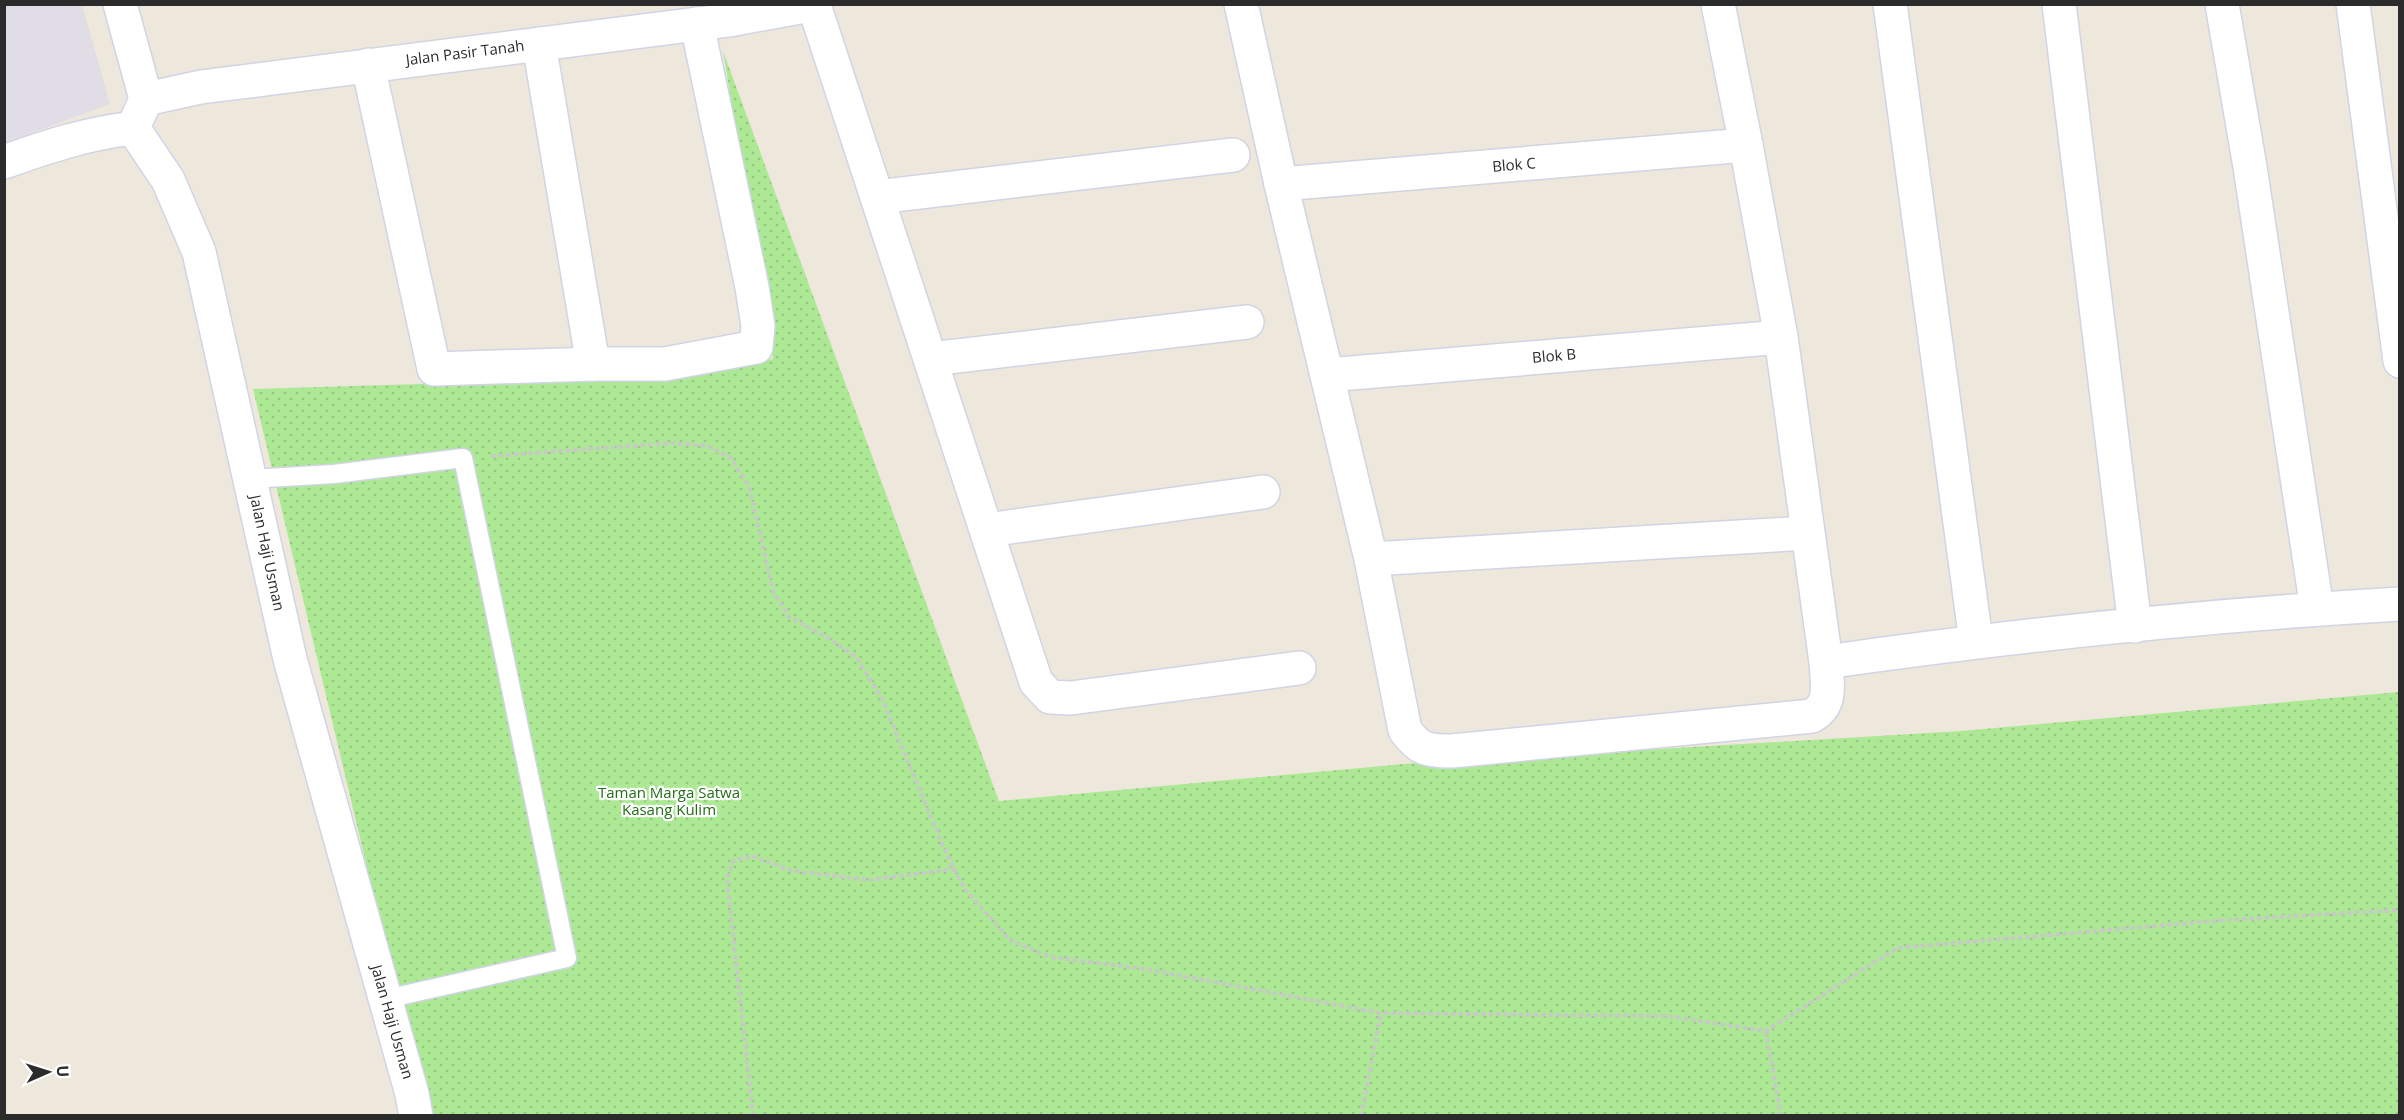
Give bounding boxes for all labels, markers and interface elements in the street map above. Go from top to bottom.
street label: Jalan Pasir Tanah [403,35,525,69]
street label: Blok C [1491,152,1537,176]
street label: Blok B [1531,343,1577,367]
street label: Jalan Haji Usman [246,491,290,613]
park label: Taman Marga Satwa Kasang Kulim [598,782,740,819]
street label: Jalan Haji Usman [367,960,419,1081]
north arrow [18,1042,78,1102]
text: U [52,1065,74,1078]

